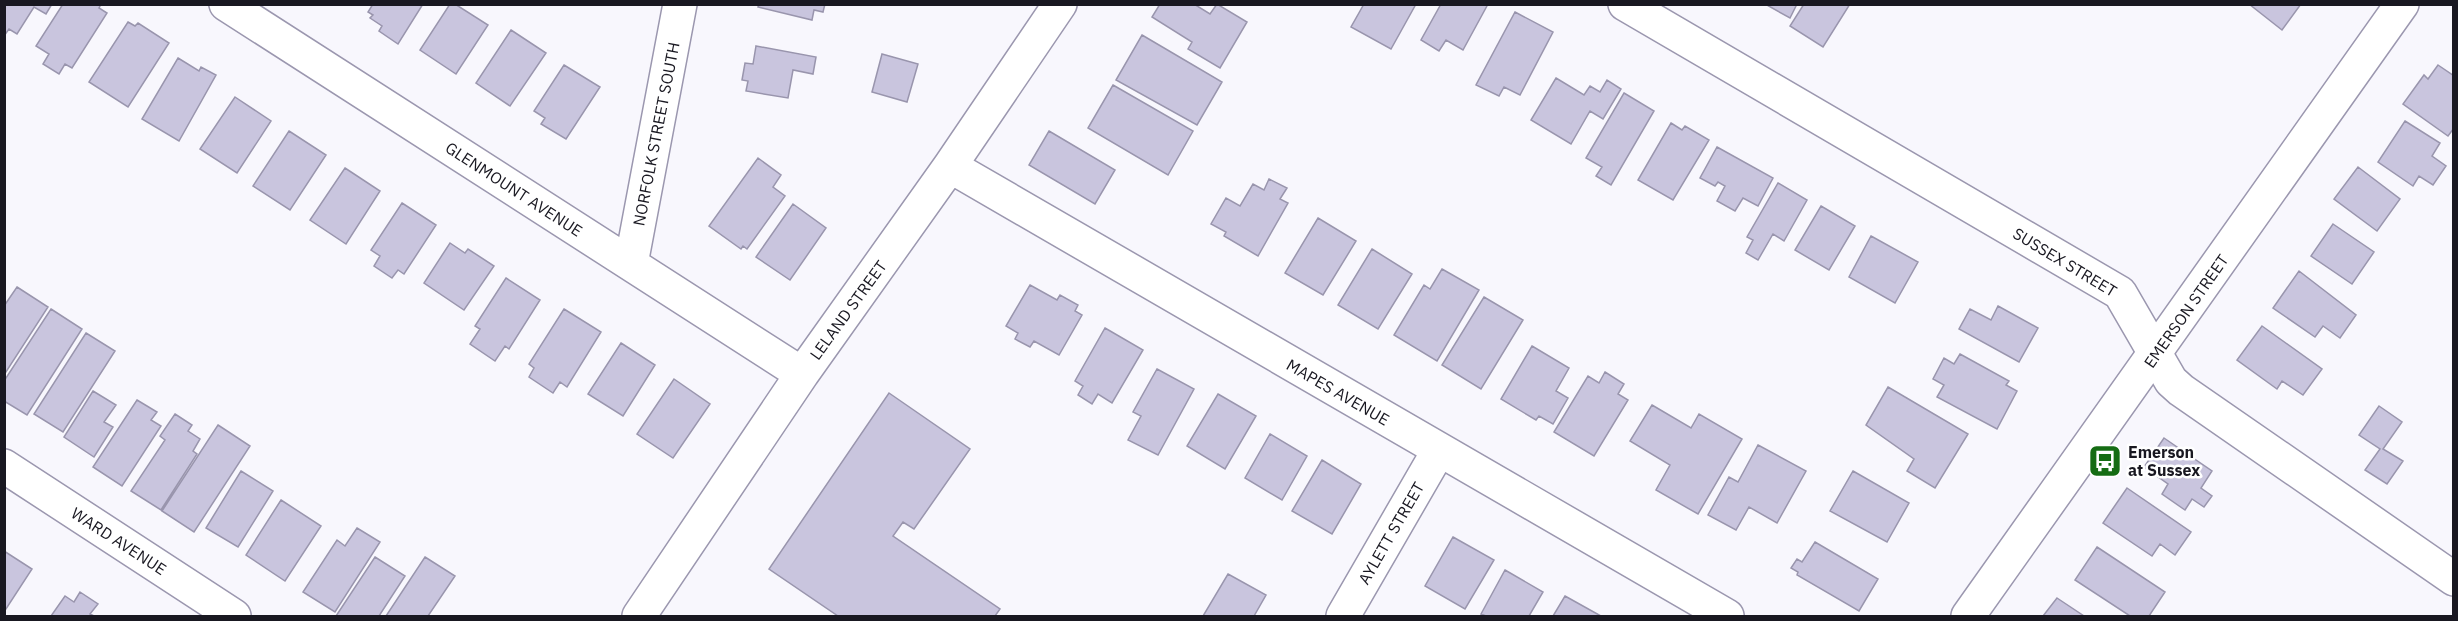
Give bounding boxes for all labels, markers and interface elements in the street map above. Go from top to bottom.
street label: NORFOLK STREET SOUTH [628,40,684,228]
street label: GLENMOUNT AVENUE [442,137,586,241]
street label: SUSSEX STREET [2009,223,2121,301]
street label: EMERSON STREET [2139,250,2233,372]
street label: LELAND STREET [805,256,891,364]
street label: MAPES AVENUE [1283,354,1393,430]
place label: Emerson at Sussex [2128,442,2200,480]
bus stop icon: Emerson at Sussex [2087,443,2123,479]
street label: AYLETT STREET [1354,478,1428,588]
street label: WARD AVENUE [68,503,170,579]

